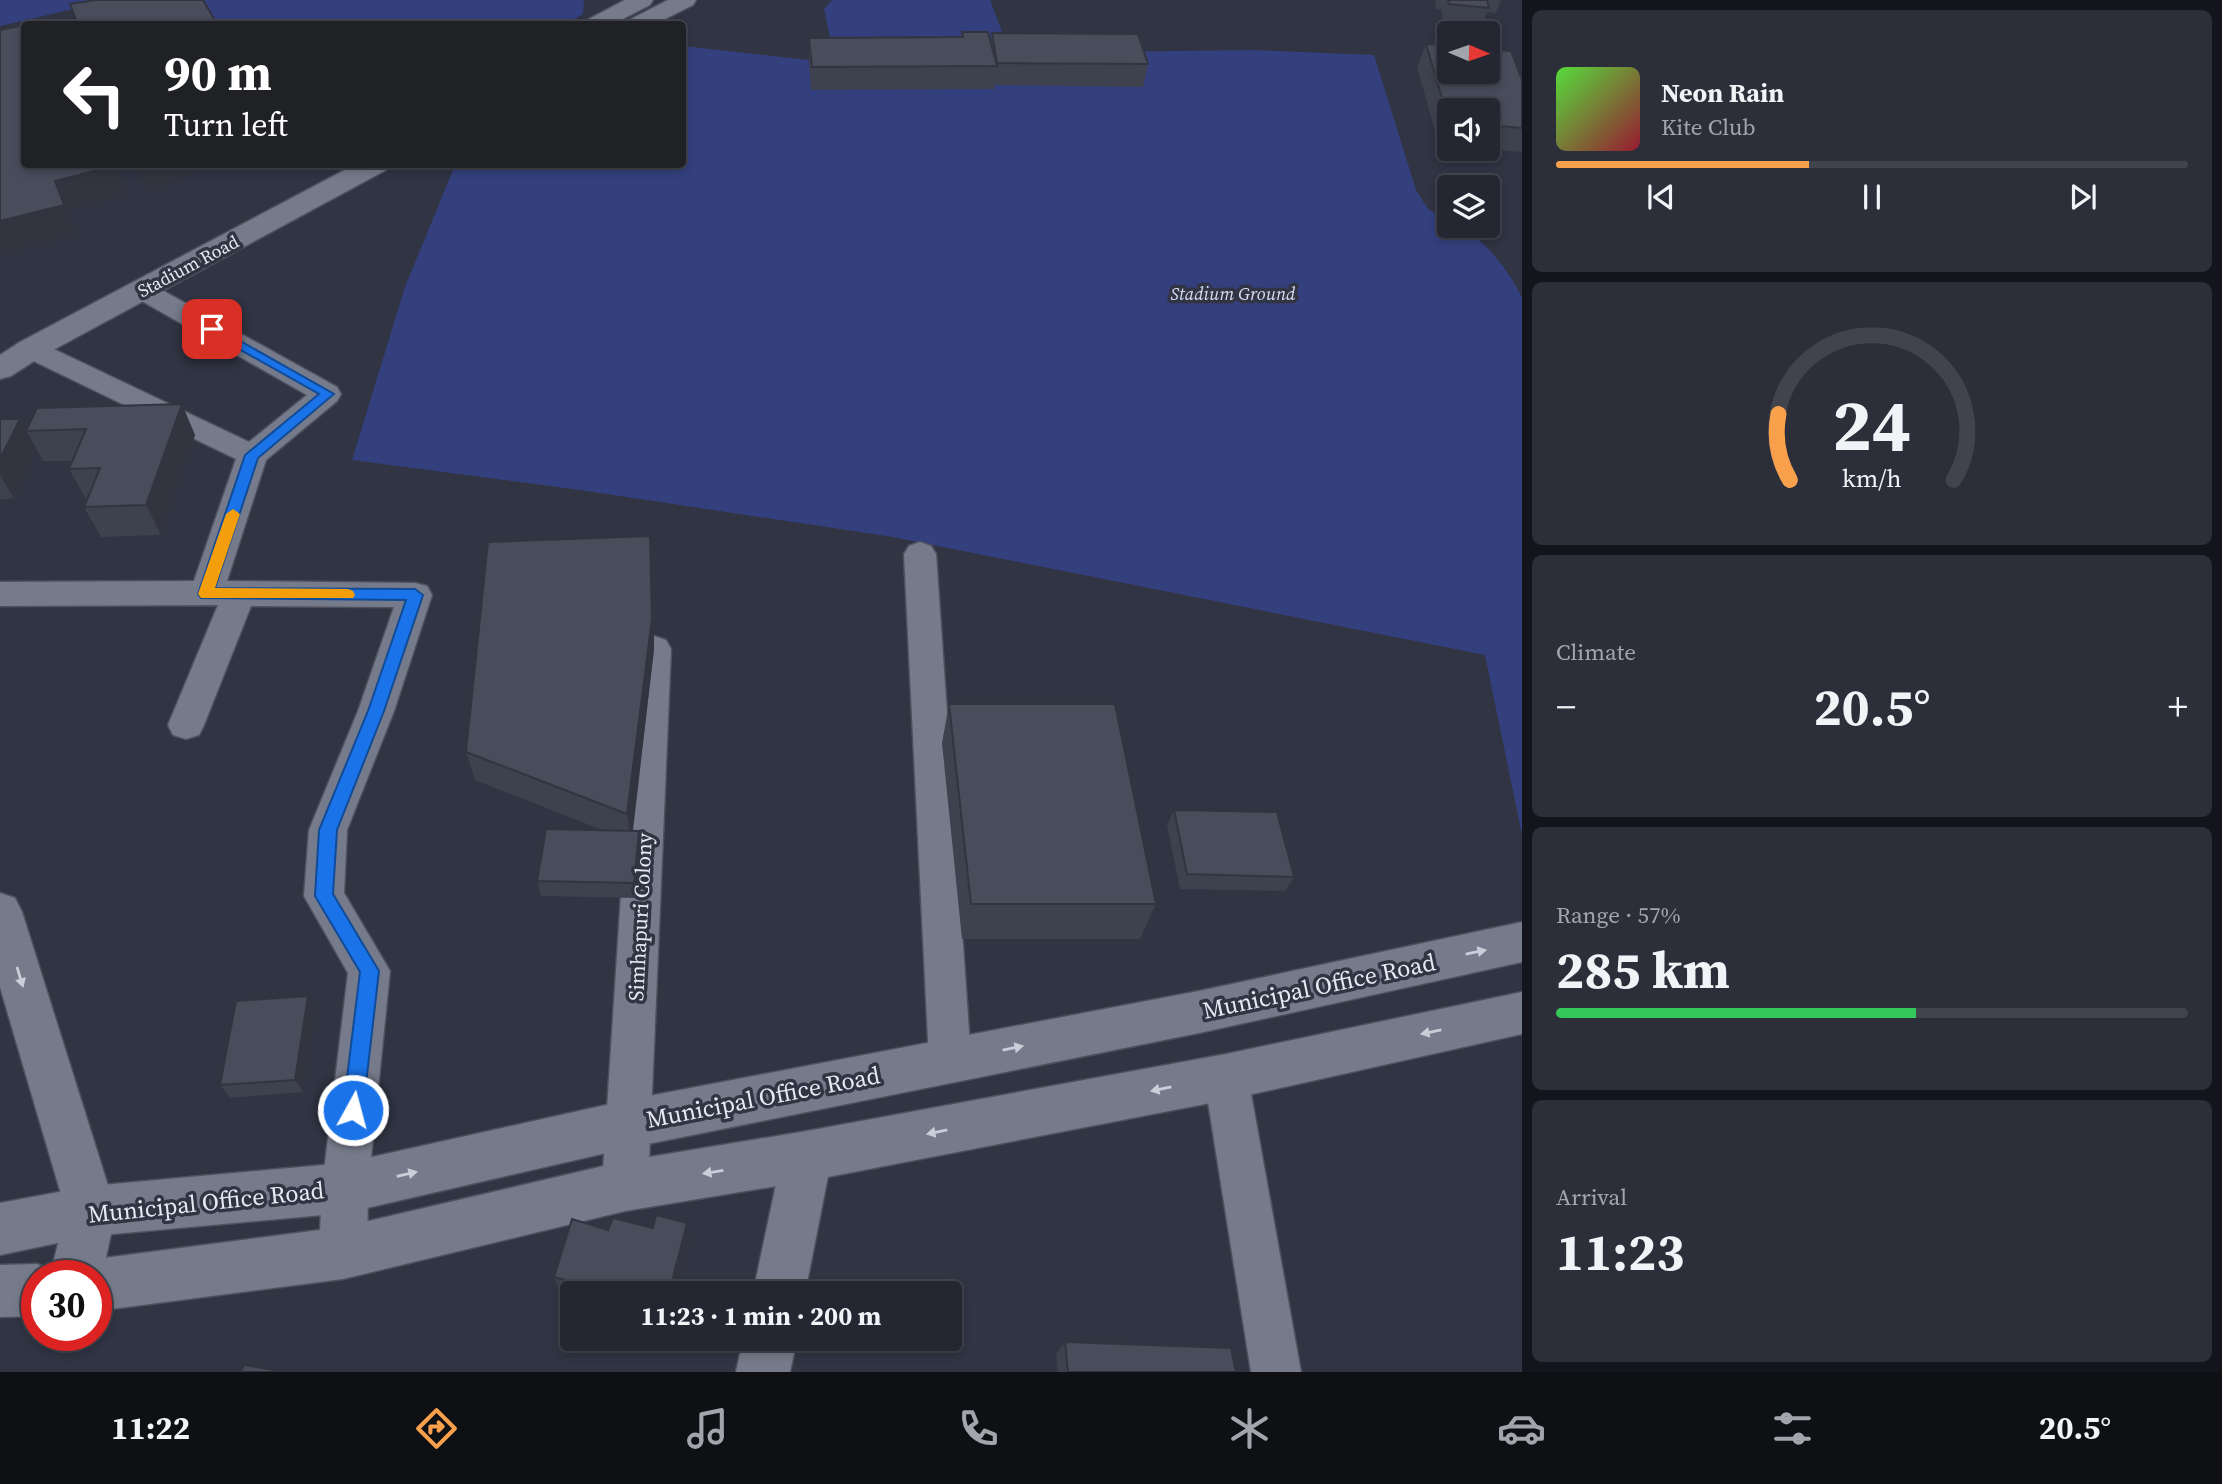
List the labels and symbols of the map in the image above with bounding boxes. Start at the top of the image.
north arrow [1437,21,1500,84]
street label: Stadium Road [133,229,243,303]
park label: Stadium Ground [1170,281,1296,306]
pin [182,299,242,359]
street label: Simhapuri Colony [621,832,659,1002]
street label: Municipal Office Road [1200,945,1439,1027]
one-way arrow [1465,947,1487,958]
one-way arrow [15,967,25,988]
one-way arrow [1420,1027,1442,1038]
one-way arrow [1002,1042,1024,1053]
street label: Municipal Office Road [643,1058,883,1136]
position arrow [316,1073,390,1147]
one-way arrow [1150,1084,1172,1095]
one-way arrow [926,1127,948,1138]
one-way arrow [702,1167,724,1178]
one-way arrow [396,1168,418,1179]
street label: Municipal Office Road [86,1173,326,1231]
speed limit sign: 30 [21,1260,112,1351]

